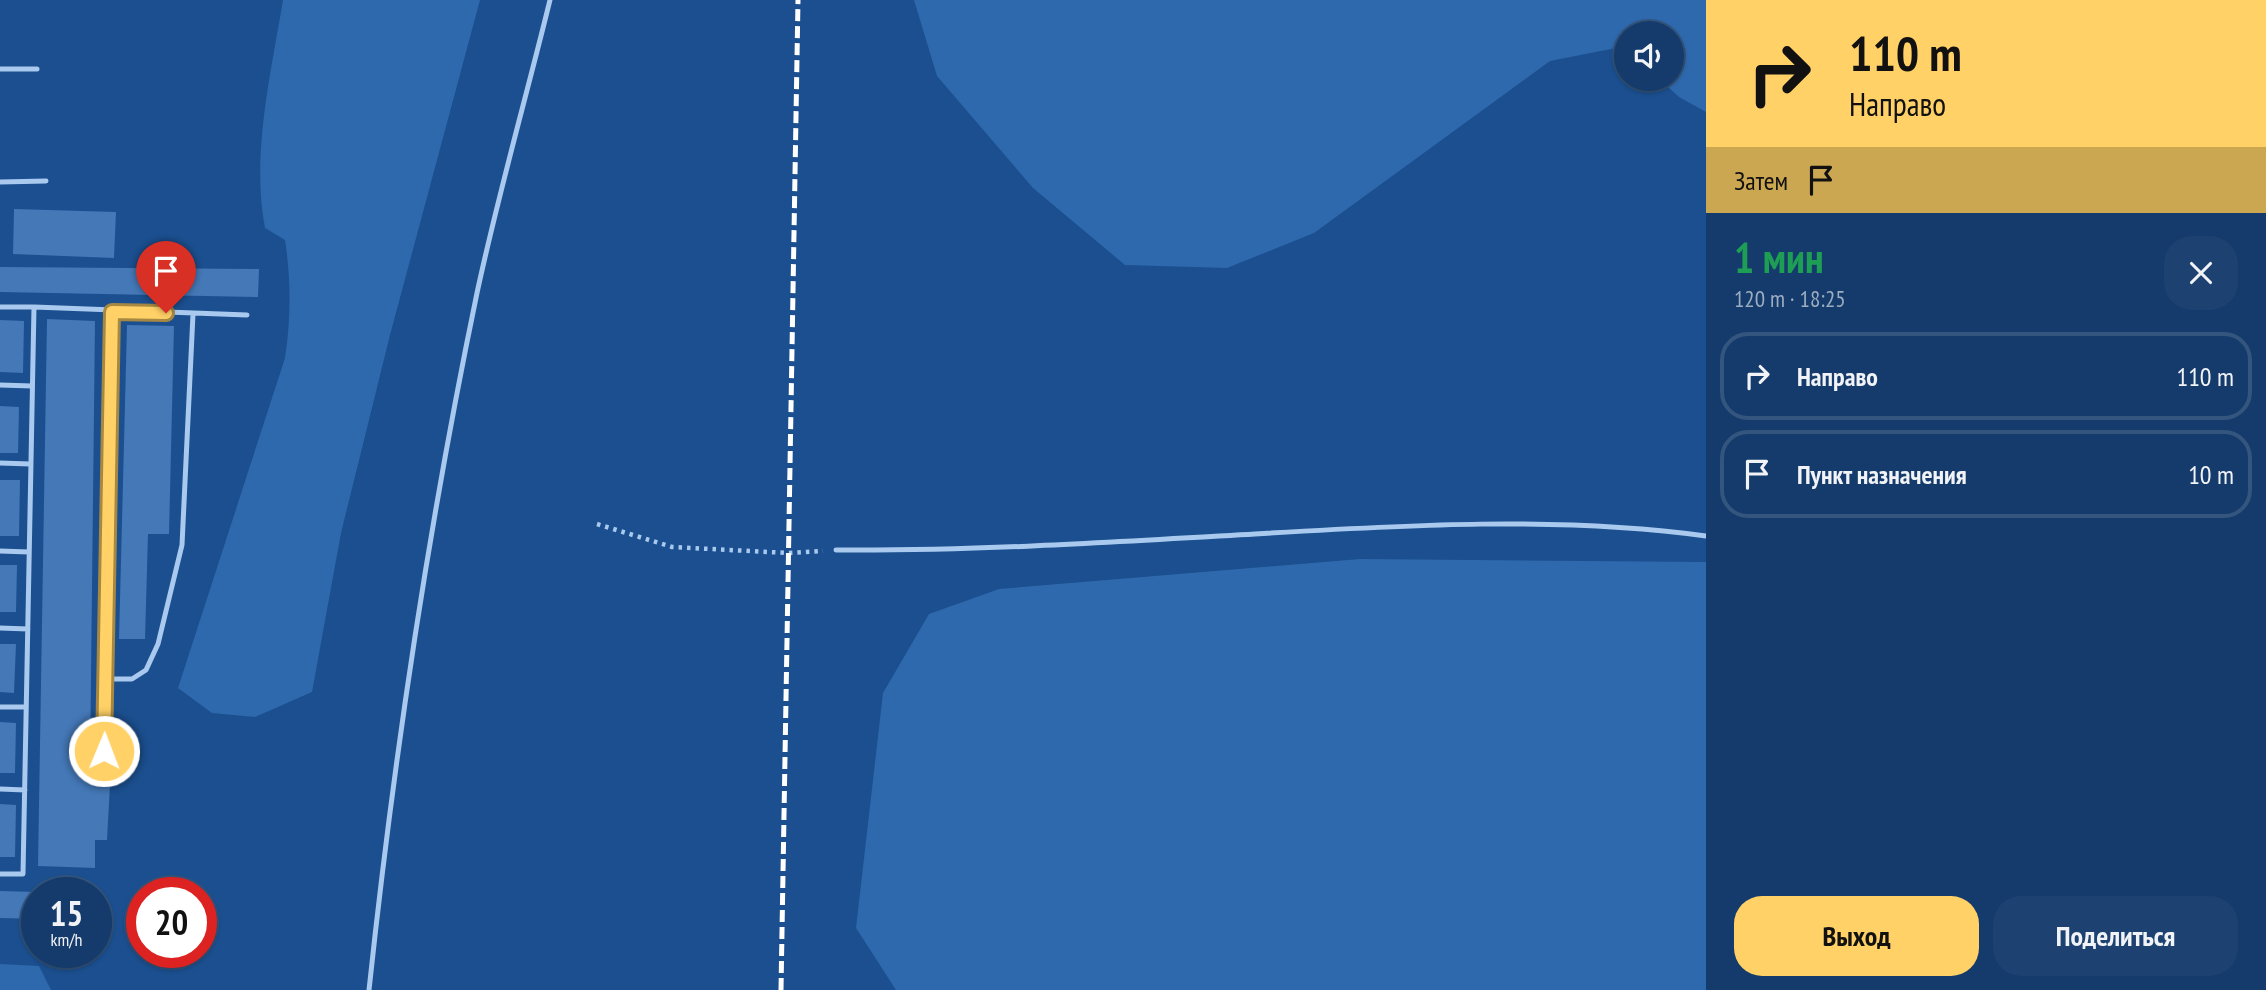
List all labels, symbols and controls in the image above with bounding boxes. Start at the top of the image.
map controls [1614,21,1684,91]
button: sound [1614,21,1684,91]
text: 110 m [1849,21,1962,85]
icon: right [1734,28,1825,119]
text: Направо [1849,83,1946,125]
icon: arrive [1802,161,1840,199]
text: Затем [1734,164,1788,197]
text: 1 мин [1734,230,1824,285]
button: close [2164,236,2238,310]
pin [136,241,196,313]
icon: arrive [147,252,185,290]
text: 120 m · 18:25 [1734,284,1846,313]
icon: right [1738,357,1776,395]
text: Направо [1797,360,1878,393]
text: 110 m [2176,360,2234,393]
icon: arrive [1738,455,1776,493]
text: Пункт назначения [1797,458,1967,491]
text: 10 m [2188,458,2234,491]
position arrow [67,714,141,788]
speed limit sign: 20 [126,877,217,968]
text: 15 [50,890,83,936]
button: Выход [1734,896,1979,976]
button: Поделиться [1993,896,2238,976]
text: km/h [51,928,82,951]

